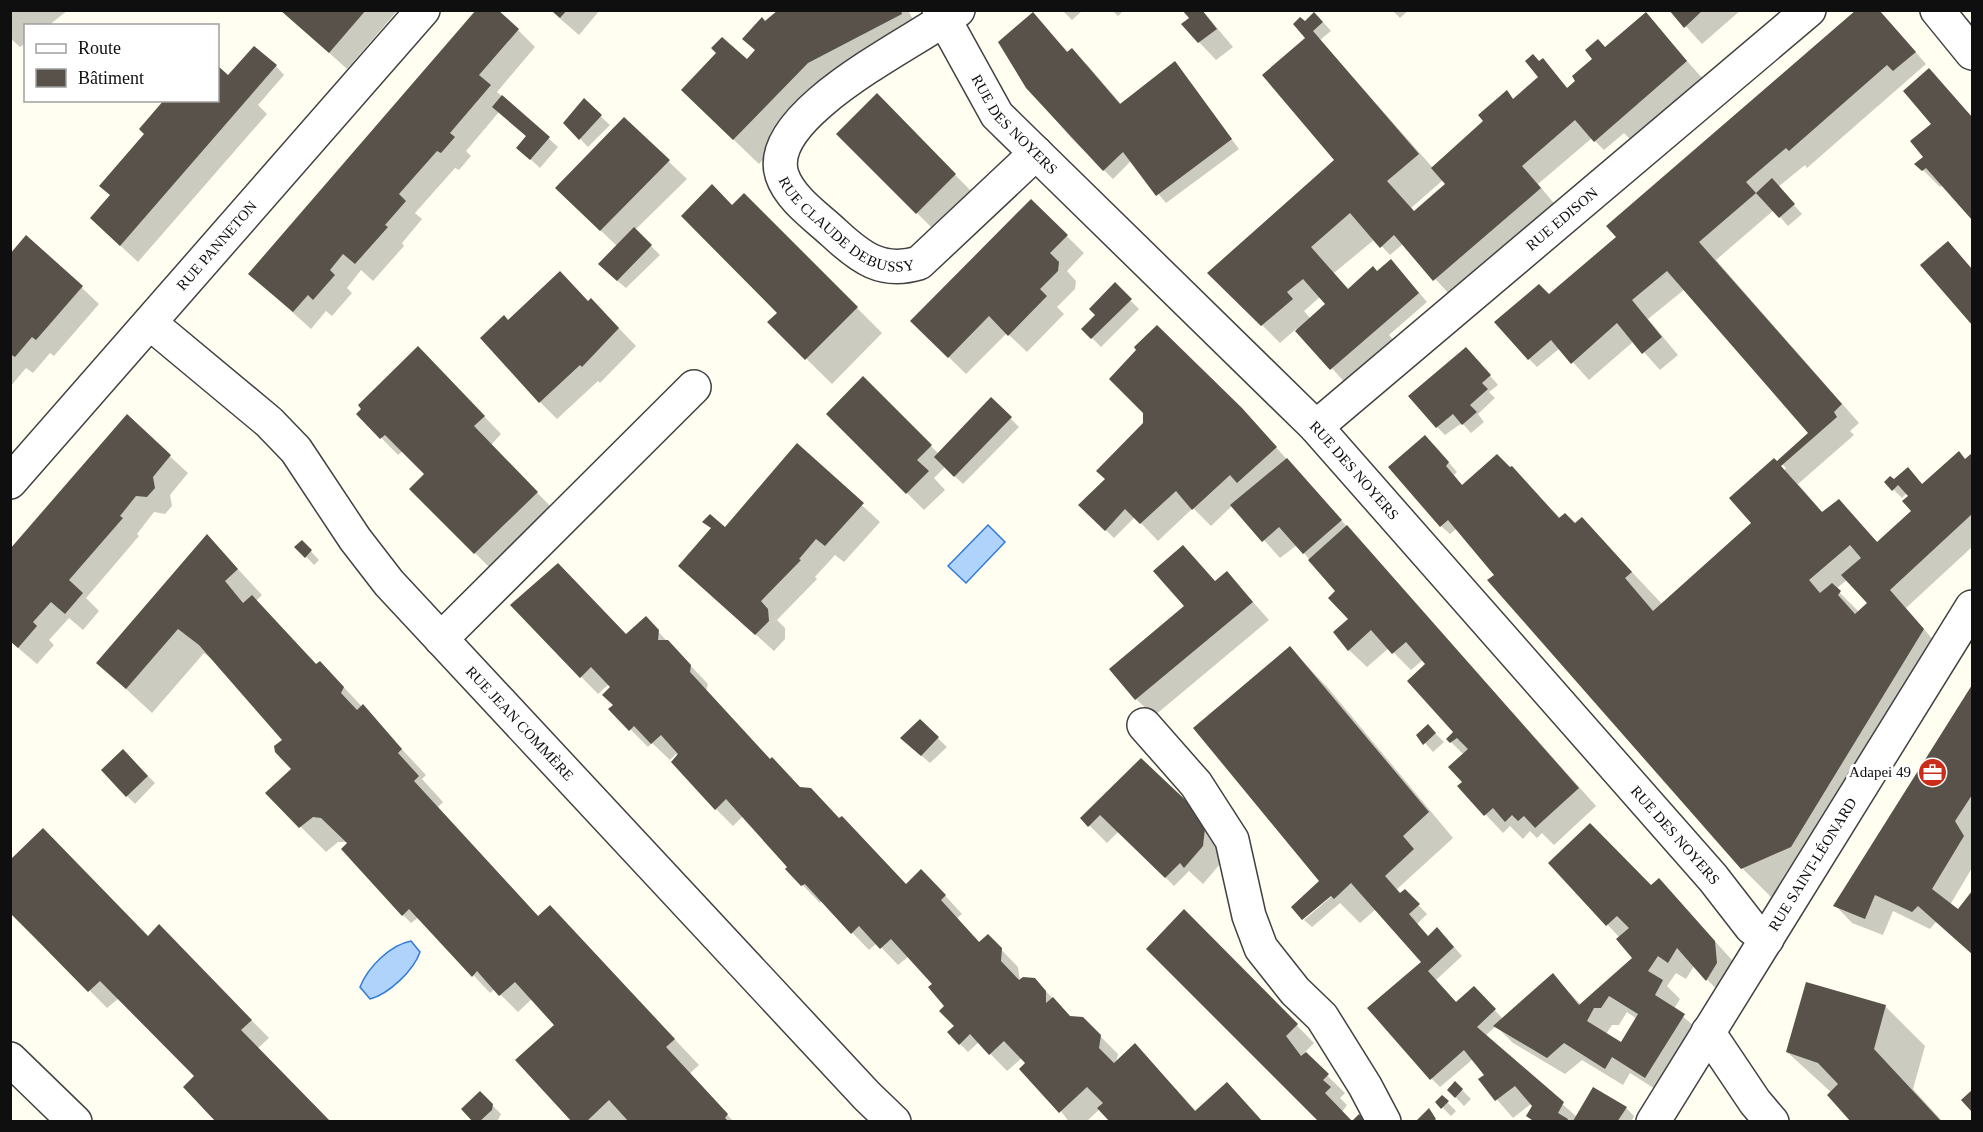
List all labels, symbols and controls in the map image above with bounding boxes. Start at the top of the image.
legend [24,24,219,102]
text: Route [78,38,121,58]
text: Bâtiment [78,68,144,88]
street label: RUE DES NOYERS [968,72,1061,177]
street label: RUE CLAUDE DEBUSSY [776,174,916,275]
street label: RUE EDISON [1523,184,1601,254]
street label: RUE PANNETON [174,198,260,293]
street label: RUE DES NOYERS [1307,418,1402,523]
street label: RUE JEAN COMMÈRE [463,663,577,784]
office icon: Adapei 49 [1916,756,1948,788]
place label: Adapei 49 [1849,764,1911,780]
street label: RUE DES NOYERS [1628,783,1723,888]
street label: RUE SAINT-LÉONARD [1765,795,1860,934]

